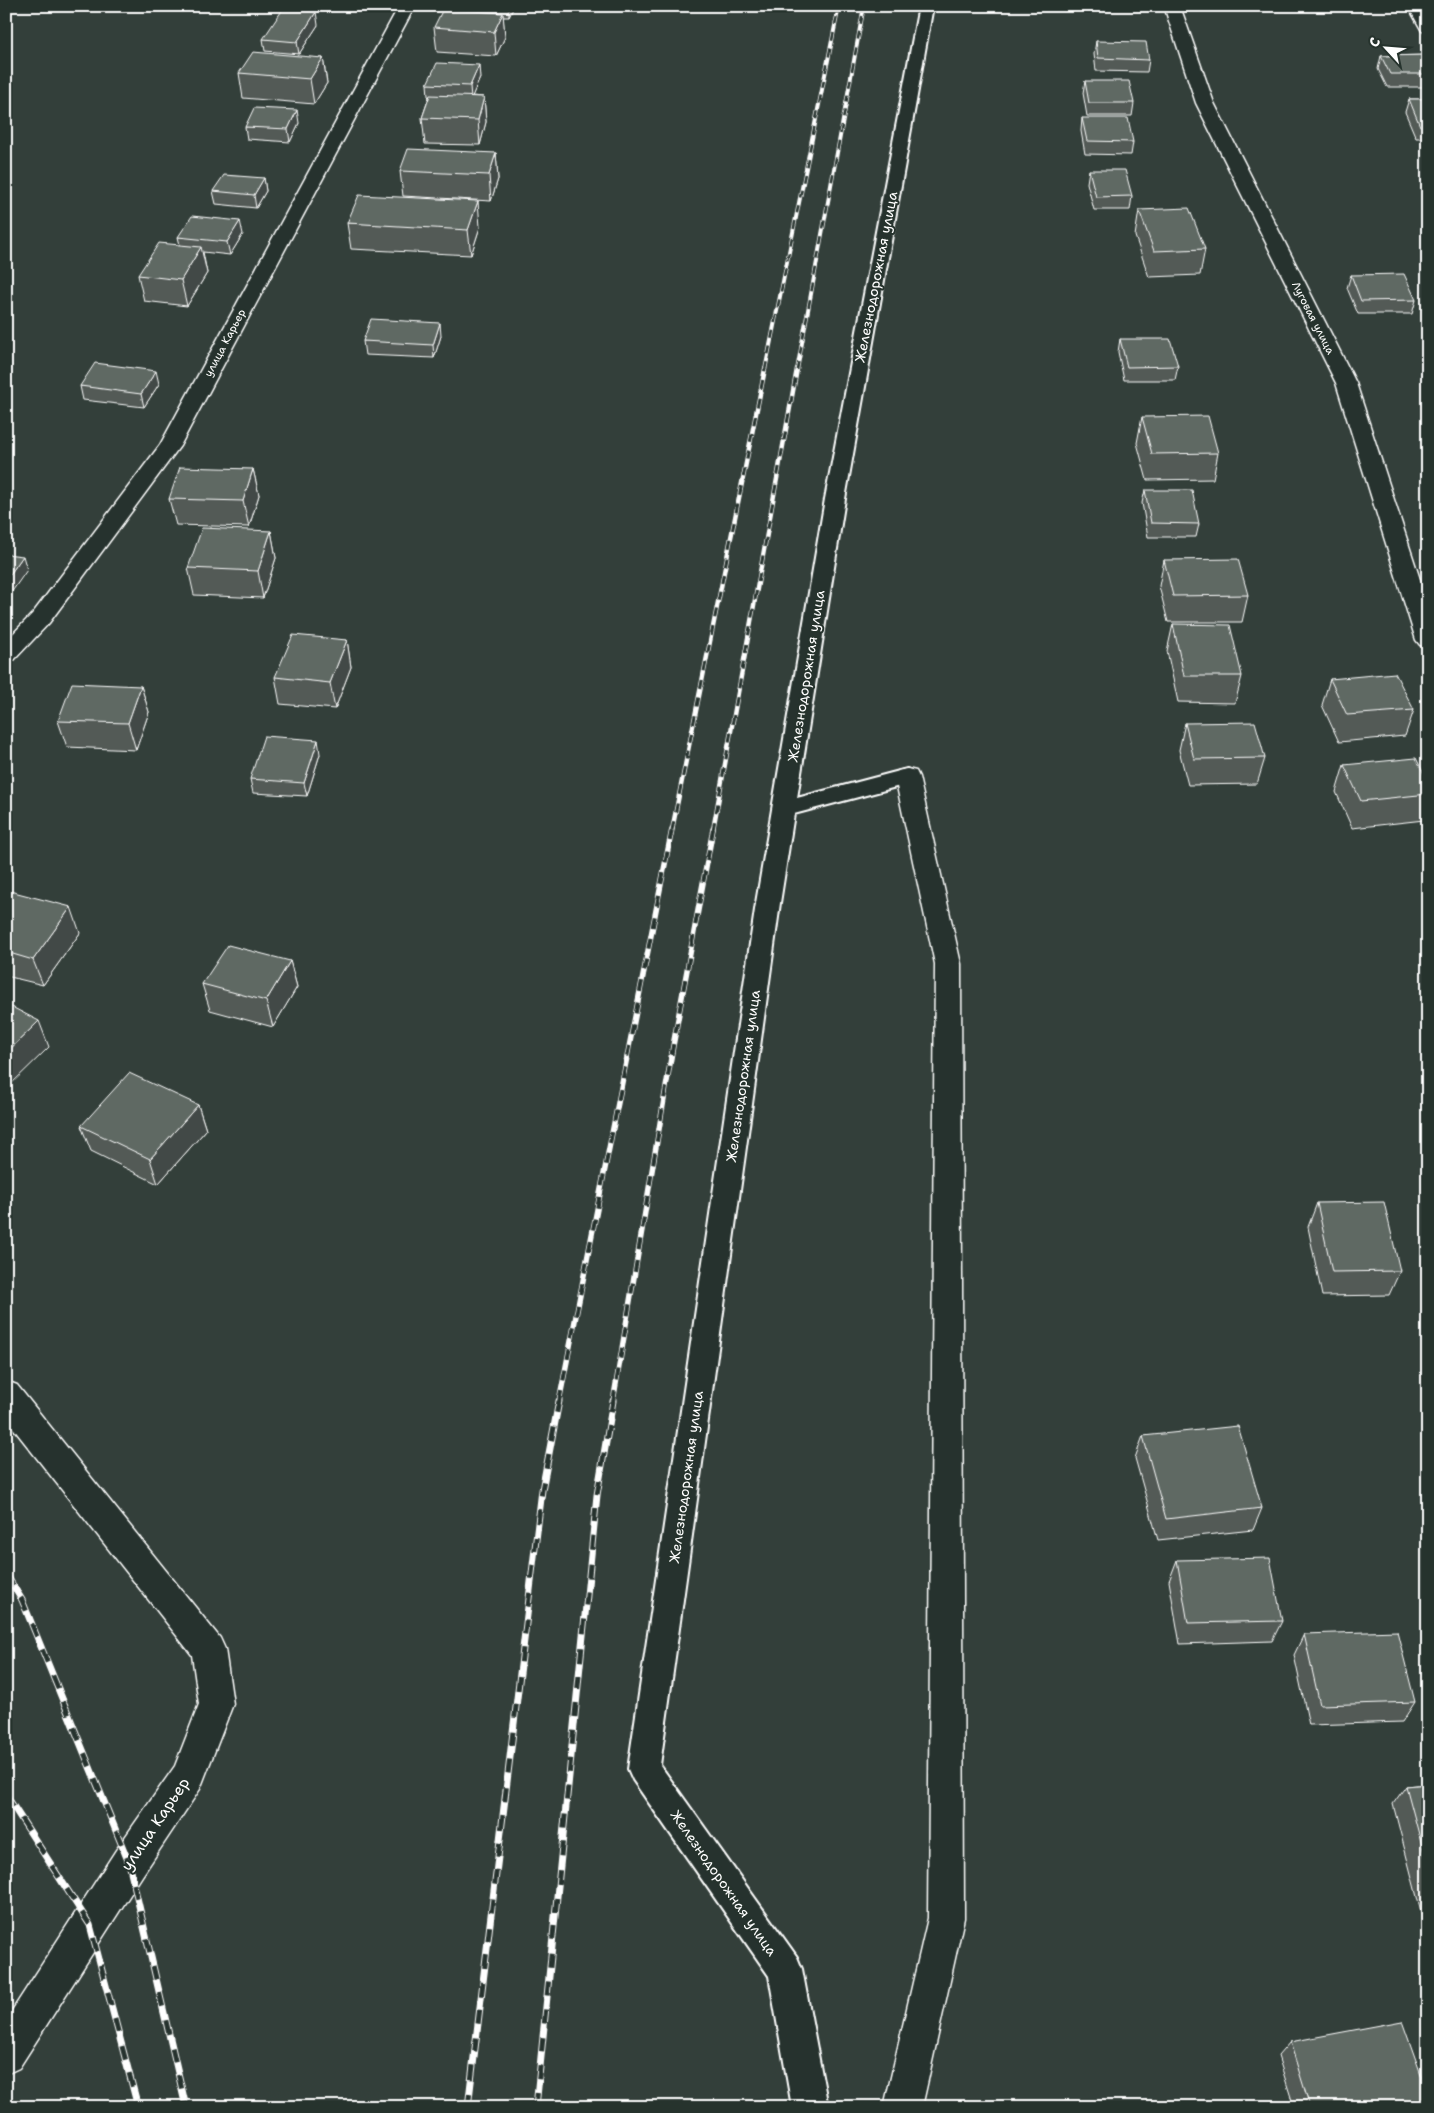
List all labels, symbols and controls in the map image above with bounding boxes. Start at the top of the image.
north arrow [1362,22,1412,72]
text: С [1364,34,1384,50]
street label: Железнодорожная улица [851,190,901,364]
street label: Луговая улица [1288,279,1338,357]
street label: улица Карьер [201,306,249,380]
street label: Железнодорожная улица [784,588,829,763]
street label: Железнодорожная улица [722,988,764,1163]
street label: Железнодорожная улица [665,1389,707,1564]
street label: улица Карьер [116,1773,194,1875]
street label: Железнодорожная улица [667,1807,781,1960]

